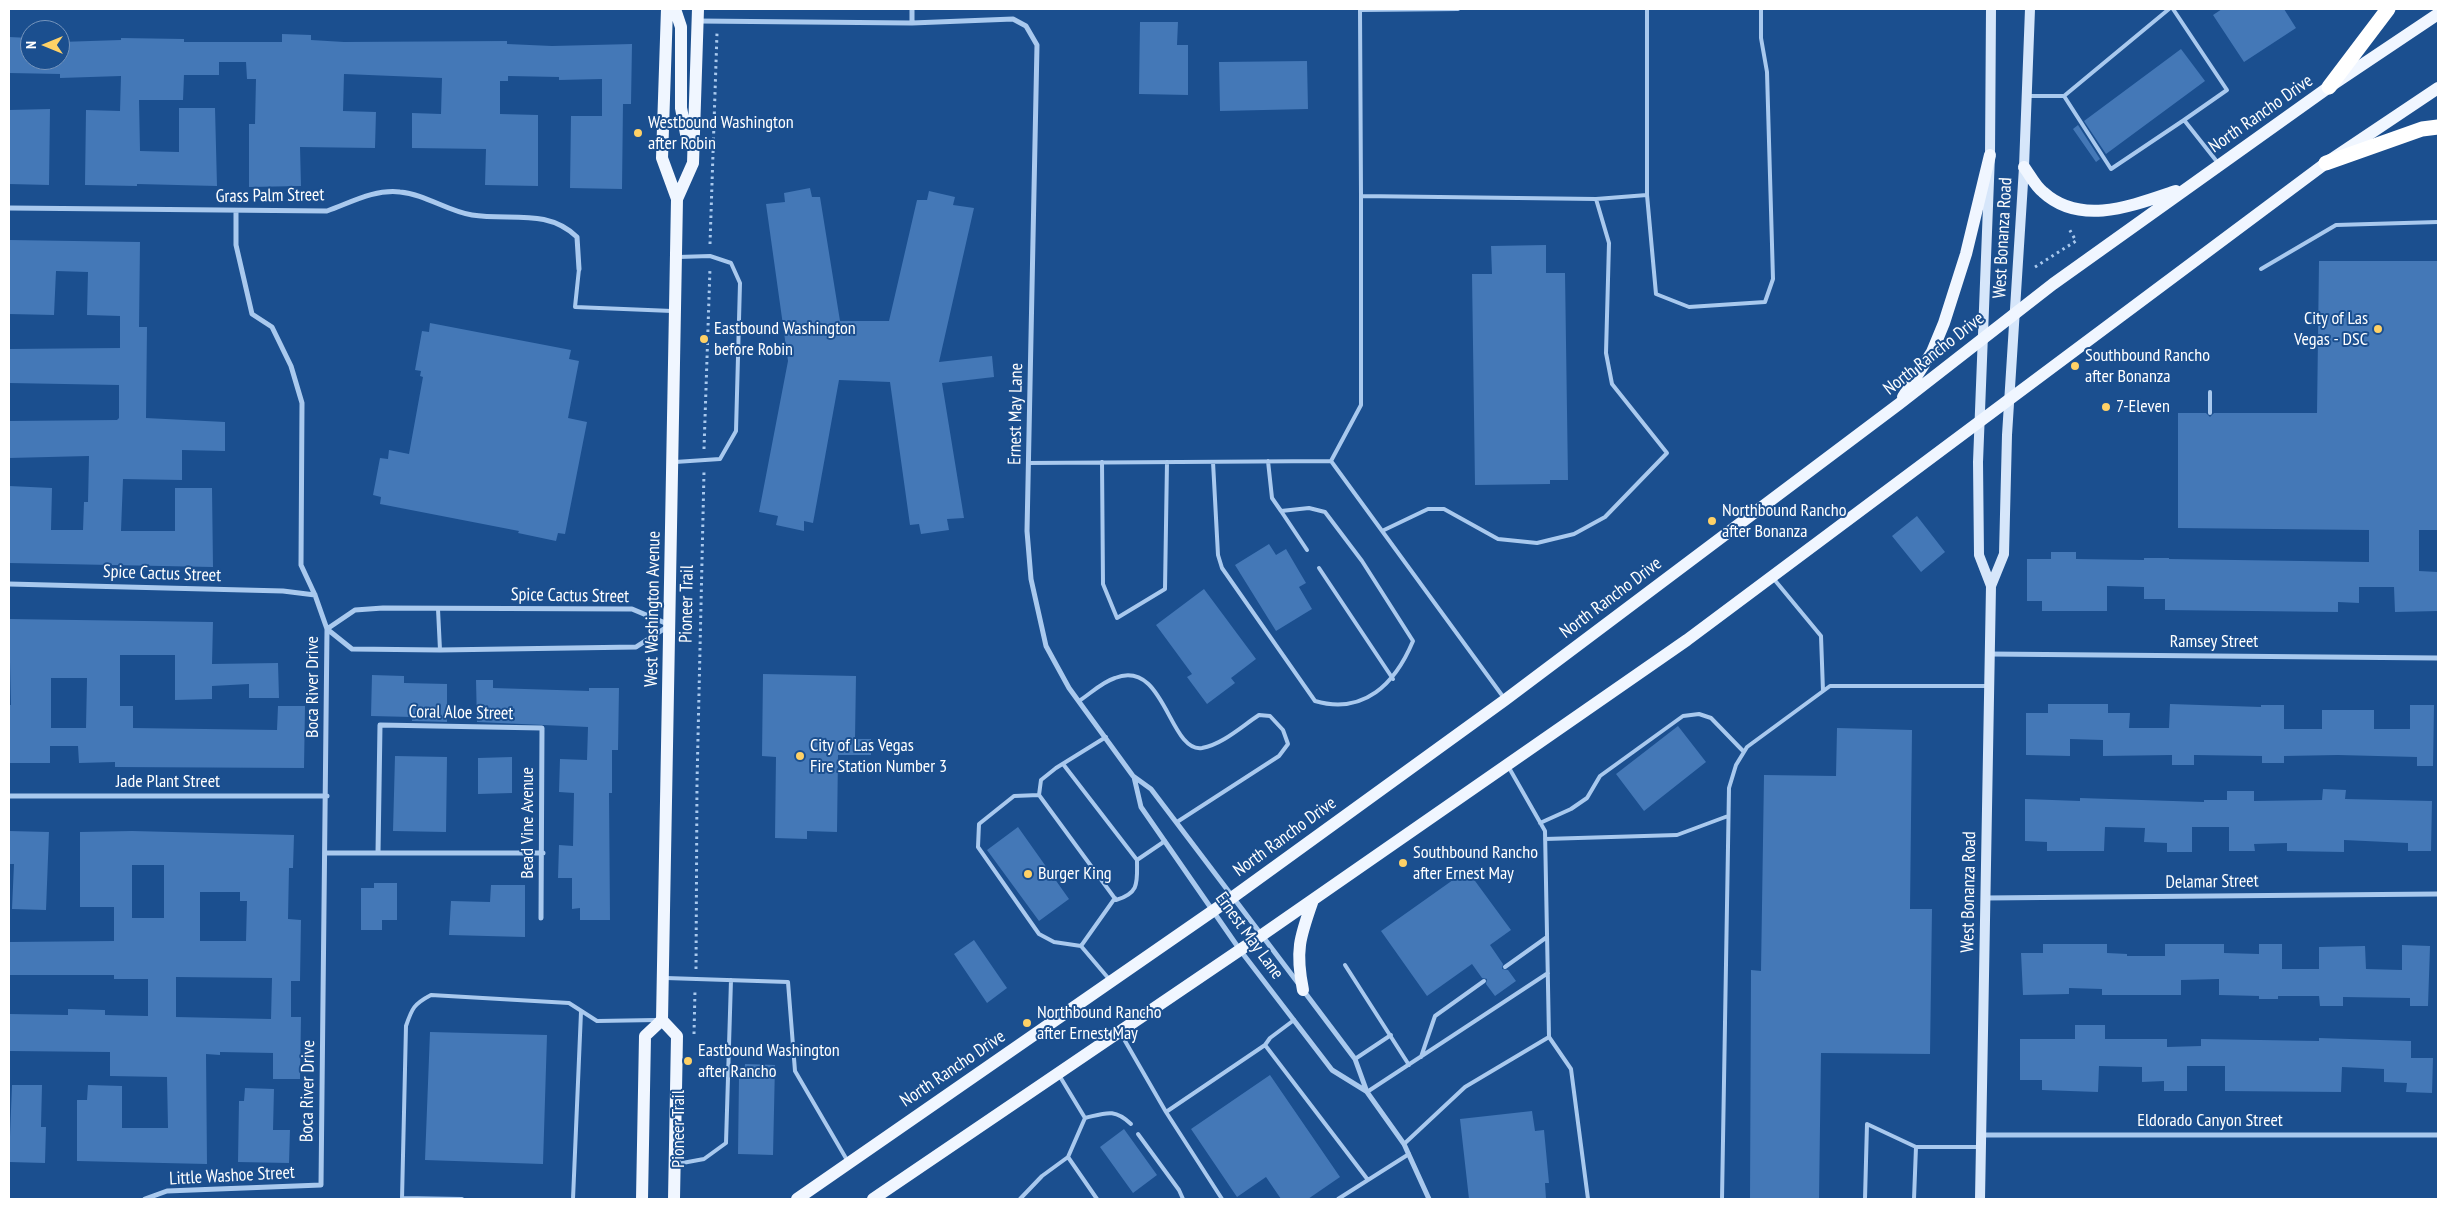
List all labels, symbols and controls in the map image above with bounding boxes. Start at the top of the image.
north arrow [20,20,70,70]
text: N [22,41,40,49]
street label: North Rancho Drive [2205,70,2317,158]
place label: Westbound Washington after Robin [648,112,794,154]
marker: Westbound Washington after Robin [632,127,644,139]
street label: West Bonanza Road [1989,177,2017,299]
street label: Grass Palm Street [215,184,325,208]
street label: North Rancho Drive [1879,308,1989,400]
place label: City of Las Vegas - DSC [2294,308,2368,350]
place label: Eastbound Washington before Robin [714,318,856,360]
marker: City of Las Vegas - DSC [2372,323,2384,335]
marker: Eastbound Washington before Robin [698,333,710,345]
place label: Southbound Rancho after Bonanza [2085,345,2210,388]
marker: Southbound Rancho after Bonanza [2069,360,2081,372]
street label: Ernest May Lane [1004,363,1028,465]
place label: 7-Eleven [2116,396,2170,418]
marker: 7-Eleven [2100,401,2112,413]
place label: Northbound Rancho after Bonanza [1722,500,1846,542]
marker: Northbound Rancho after Bonanza [1706,515,1718,527]
street label: West Washington Avenue [641,531,665,687]
street label: North Rancho Drive [1556,553,1666,643]
street label: Spice Cactus Street [102,561,222,587]
street label: Pioneer Trail [676,565,698,643]
street label: Spice Cactus Street [511,584,629,608]
street label: Ramsey Street [2170,631,2258,653]
street label: Boca River Drive [302,636,324,738]
street label: Coral Aloe Street [408,701,514,725]
place label: City of Las Vegas Fire Station Number 3 [810,735,947,778]
marker: City of Las Vegas Fire Station Number 3 [794,750,806,762]
street label: Bead Vine Avenue [517,767,539,879]
street label: Jade Plant Street [116,771,220,793]
street label: North Rancho Drive [1229,792,1341,882]
street label: West Bonanza Road [1957,831,1981,953]
place label: Southbound Rancho after Ernest May [1413,842,1538,884]
marker: Southbound Rancho after Ernest May [1397,857,1409,869]
place label: Burger King [1038,863,1112,885]
marker: Burger King [1022,868,1034,880]
street label: Delamar Street [2165,870,2259,894]
street label: Ernest May Lane [1210,888,1288,984]
place label: Northbound Rancho after Ernest May [1037,1002,1161,1044]
marker: Northbound Rancho after Ernest May [1021,1017,1033,1029]
street label: North Rancho Drive [896,1026,1010,1112]
street label: Boca River Drive [296,1040,320,1142]
place label: Eastbound Washington after Rancho [698,1040,840,1082]
marker: Eastbound Washington after Rancho [682,1055,694,1067]
street label: Pioneer Trail [668,1090,690,1168]
street label: Eldorado Canyon Street [2137,1110,2283,1132]
street label: Little Washoe Street [169,1162,295,1190]

